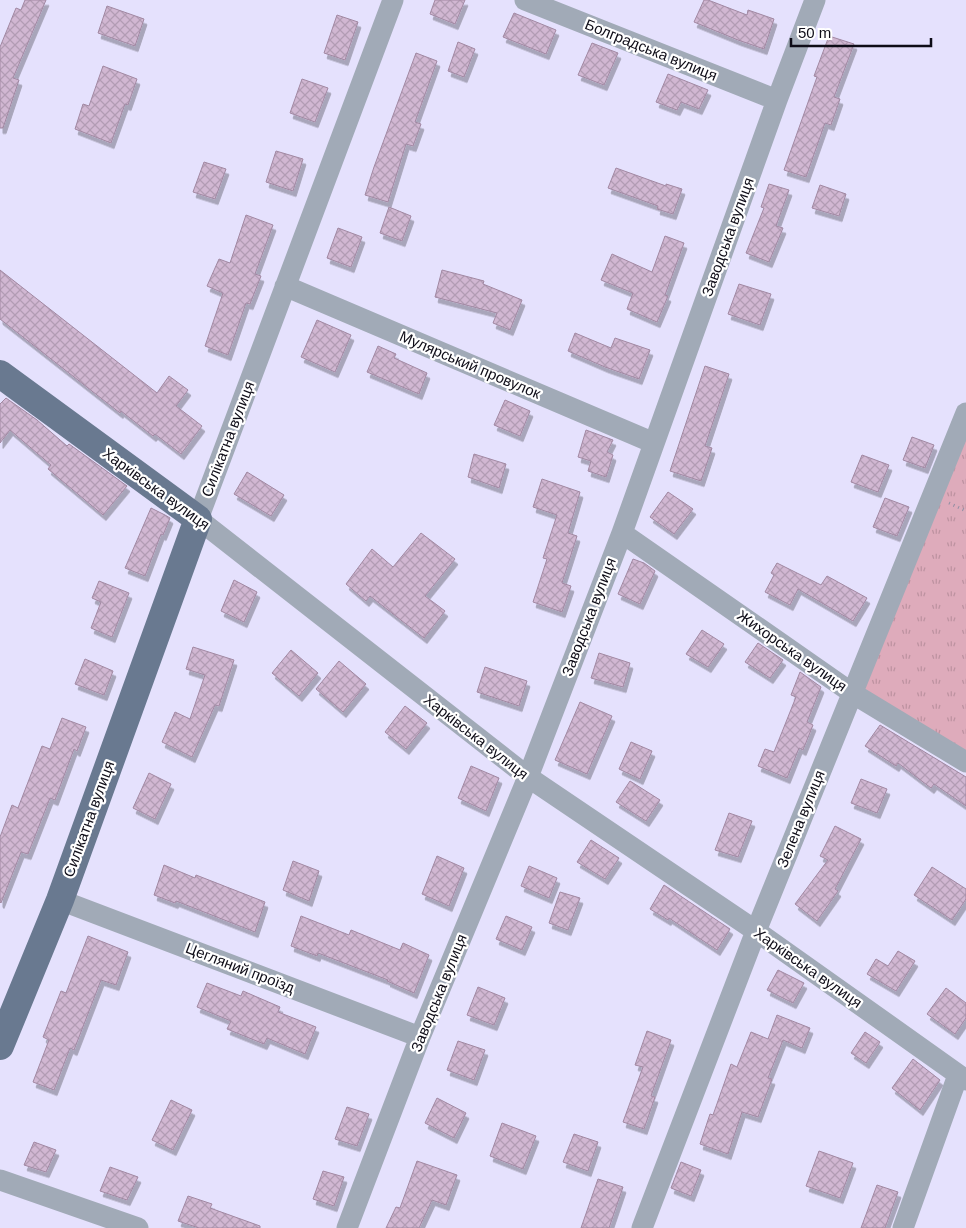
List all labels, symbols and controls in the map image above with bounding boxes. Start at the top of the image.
street label: Болградська вулиця [583,15,720,84]
scale bar [791,15,931,47]
text: 50 m [798,24,831,41]
street label: Заводська вулиця [698,175,757,299]
street label: Мулярський провулок [397,327,544,402]
street label: Силікатна вулиця [198,379,257,499]
street label: Харківська вулиця [100,444,213,533]
street label: Заводська вулиця [558,555,619,678]
street label: Жихорська вулиця [734,606,850,695]
street label: Харківська вулиця [421,691,532,783]
street label: Силікатна вулиця [60,758,117,879]
street label: Зелена вулиця [773,768,828,870]
street label: Харківська вулиця [751,924,865,1011]
street label: Заводська вулиця [407,932,470,1054]
street label: Цегляний проїзд [183,939,297,996]

